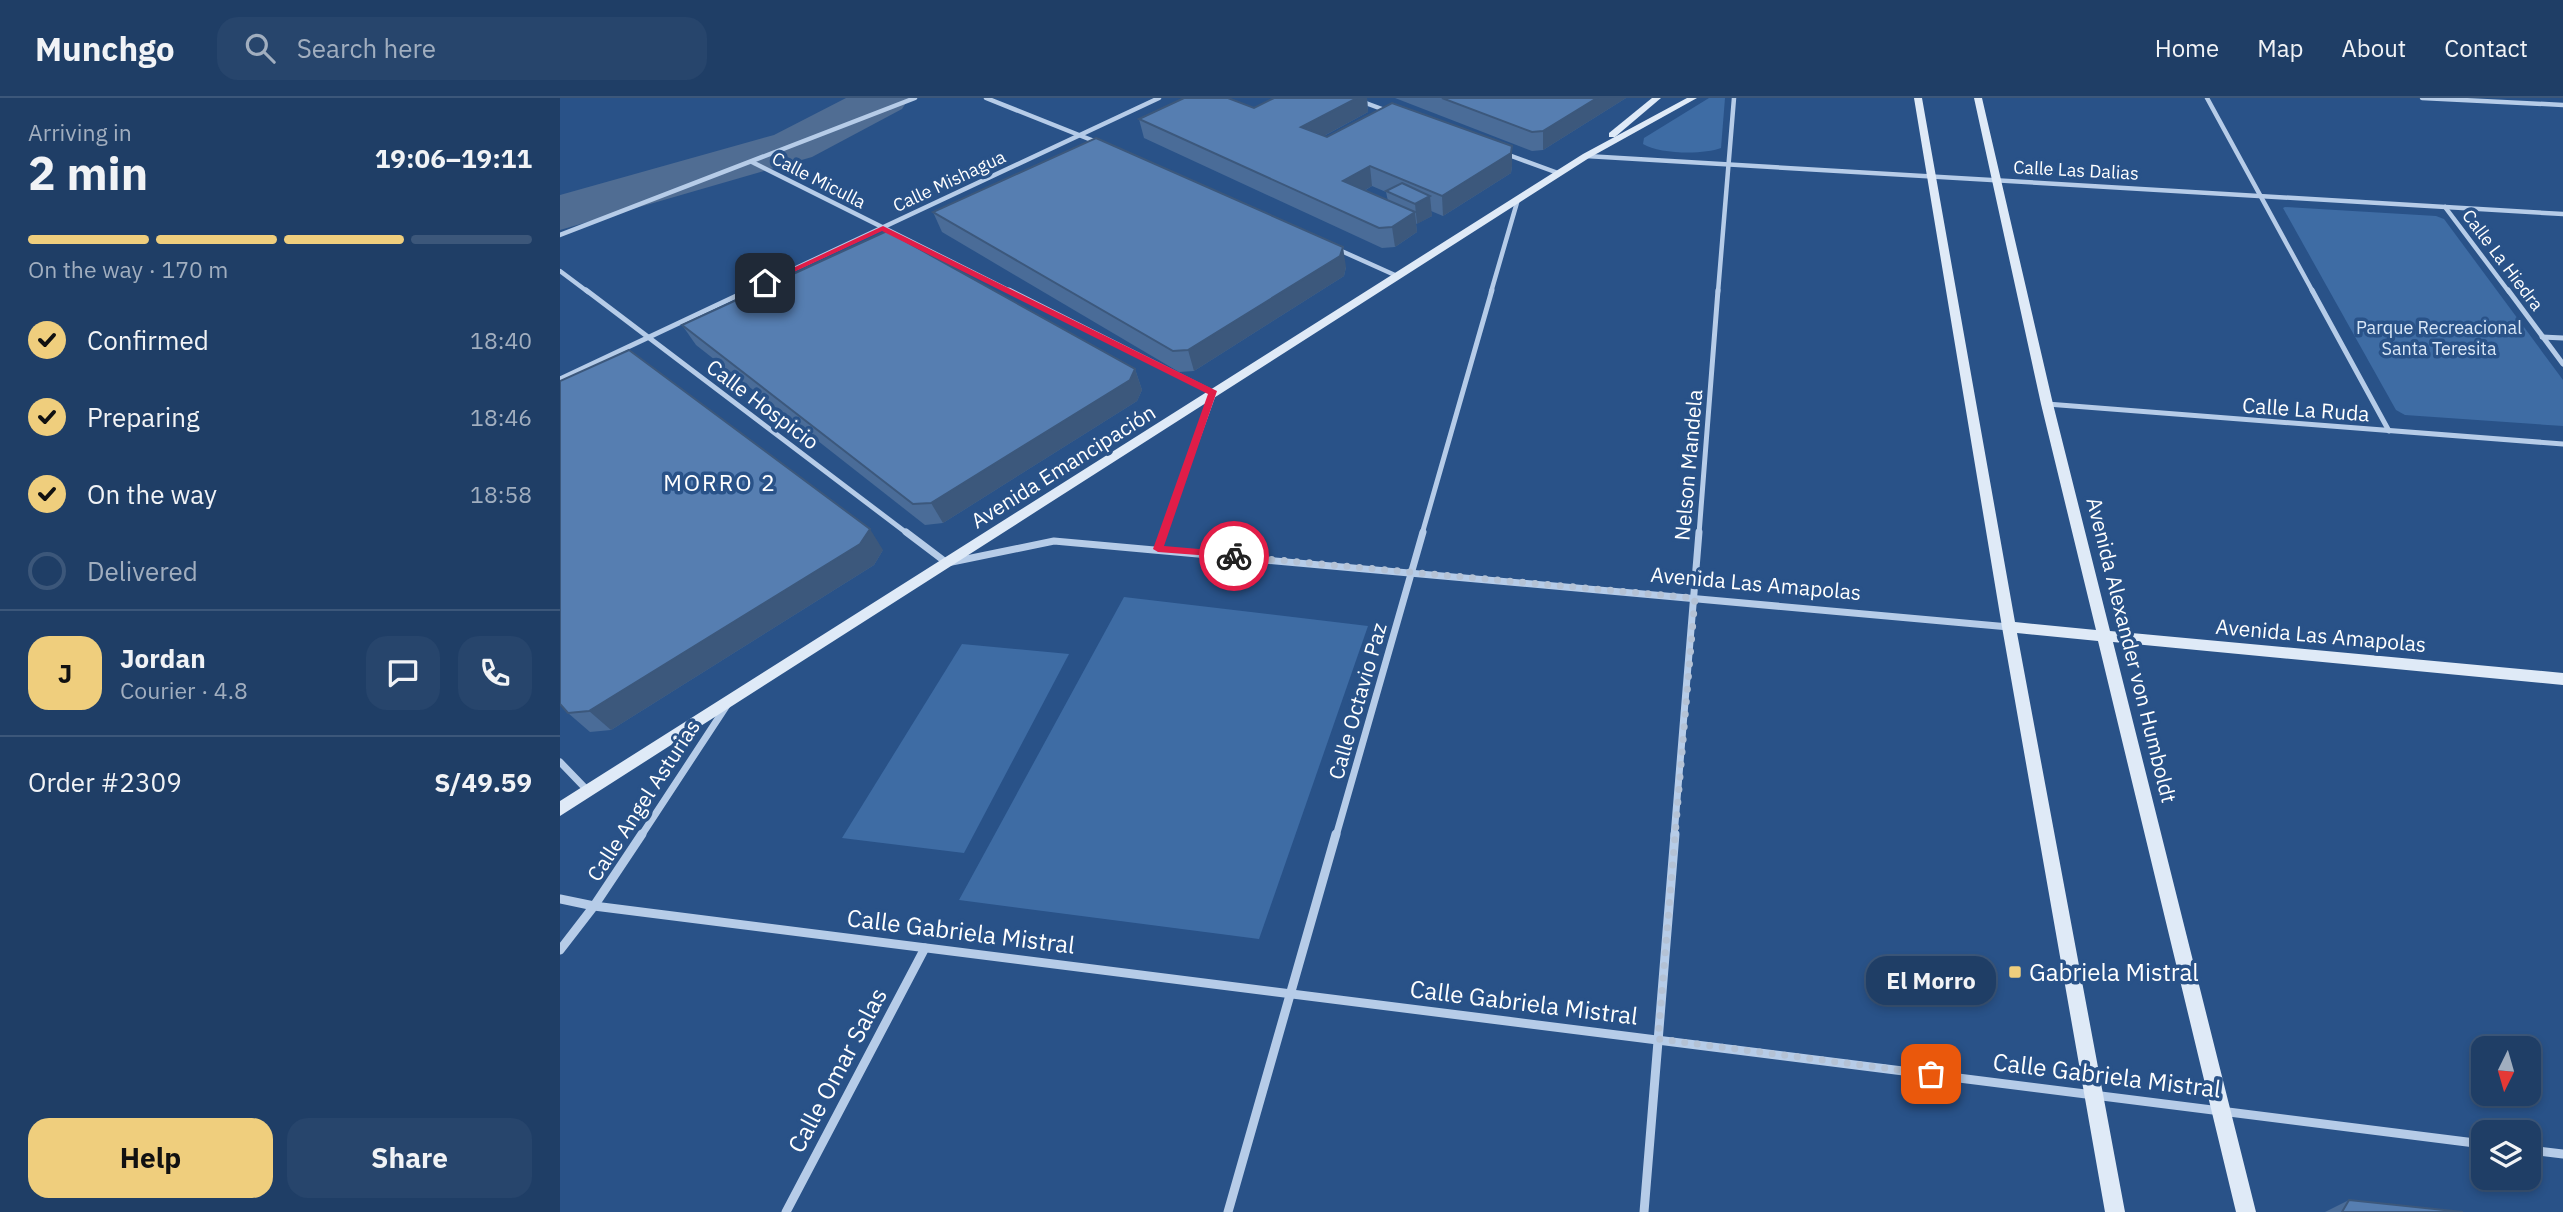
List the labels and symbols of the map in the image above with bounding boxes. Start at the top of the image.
street label: Calle Mishagua [889,145,1009,217]
street label: Calle Miculla [768,147,870,214]
street label: Calle Las Dalias [2013,155,2139,185]
street label: Calle La Hiedra [2457,205,2549,316]
pin [735,253,795,313]
park label: Parque Recreacional Santa Teresita [2356,316,2522,360]
street label: Calle Hospicio [701,353,825,455]
street label: Nelson Mandela [1667,388,1709,542]
street label: Calle La Ruda [2241,391,2371,427]
street label: Avenida Emancipación [965,398,1161,534]
district label: MORRO 2 [663,467,777,497]
street label: Avenida Alexander von Humboldt [2080,494,2184,806]
courier [1199,521,1269,591]
street label: Avenida Las Amapolas [1650,560,1862,606]
street label: Avenida Las Amapolas [2215,612,2427,658]
street label: Calle Octavio Paz [1321,619,1393,783]
street label: Calle Angel Asturias [580,714,706,886]
street label: Calle Gabriela Mistral [845,901,1077,961]
callout: El Morro [1866,955,1996,1004]
place label: Gabriela Mistral [2029,956,2199,988]
marker: Gabriela Mistral [2007,964,2023,980]
street label: Calle Gabriela Mistral [1408,972,1640,1032]
street label: Calle Omar Salas [780,982,894,1158]
north arrow [2471,1036,2541,1106]
pin [1901,1044,1961,1104]
street label: Calle Gabriela Mistral [1991,1045,2223,1105]

